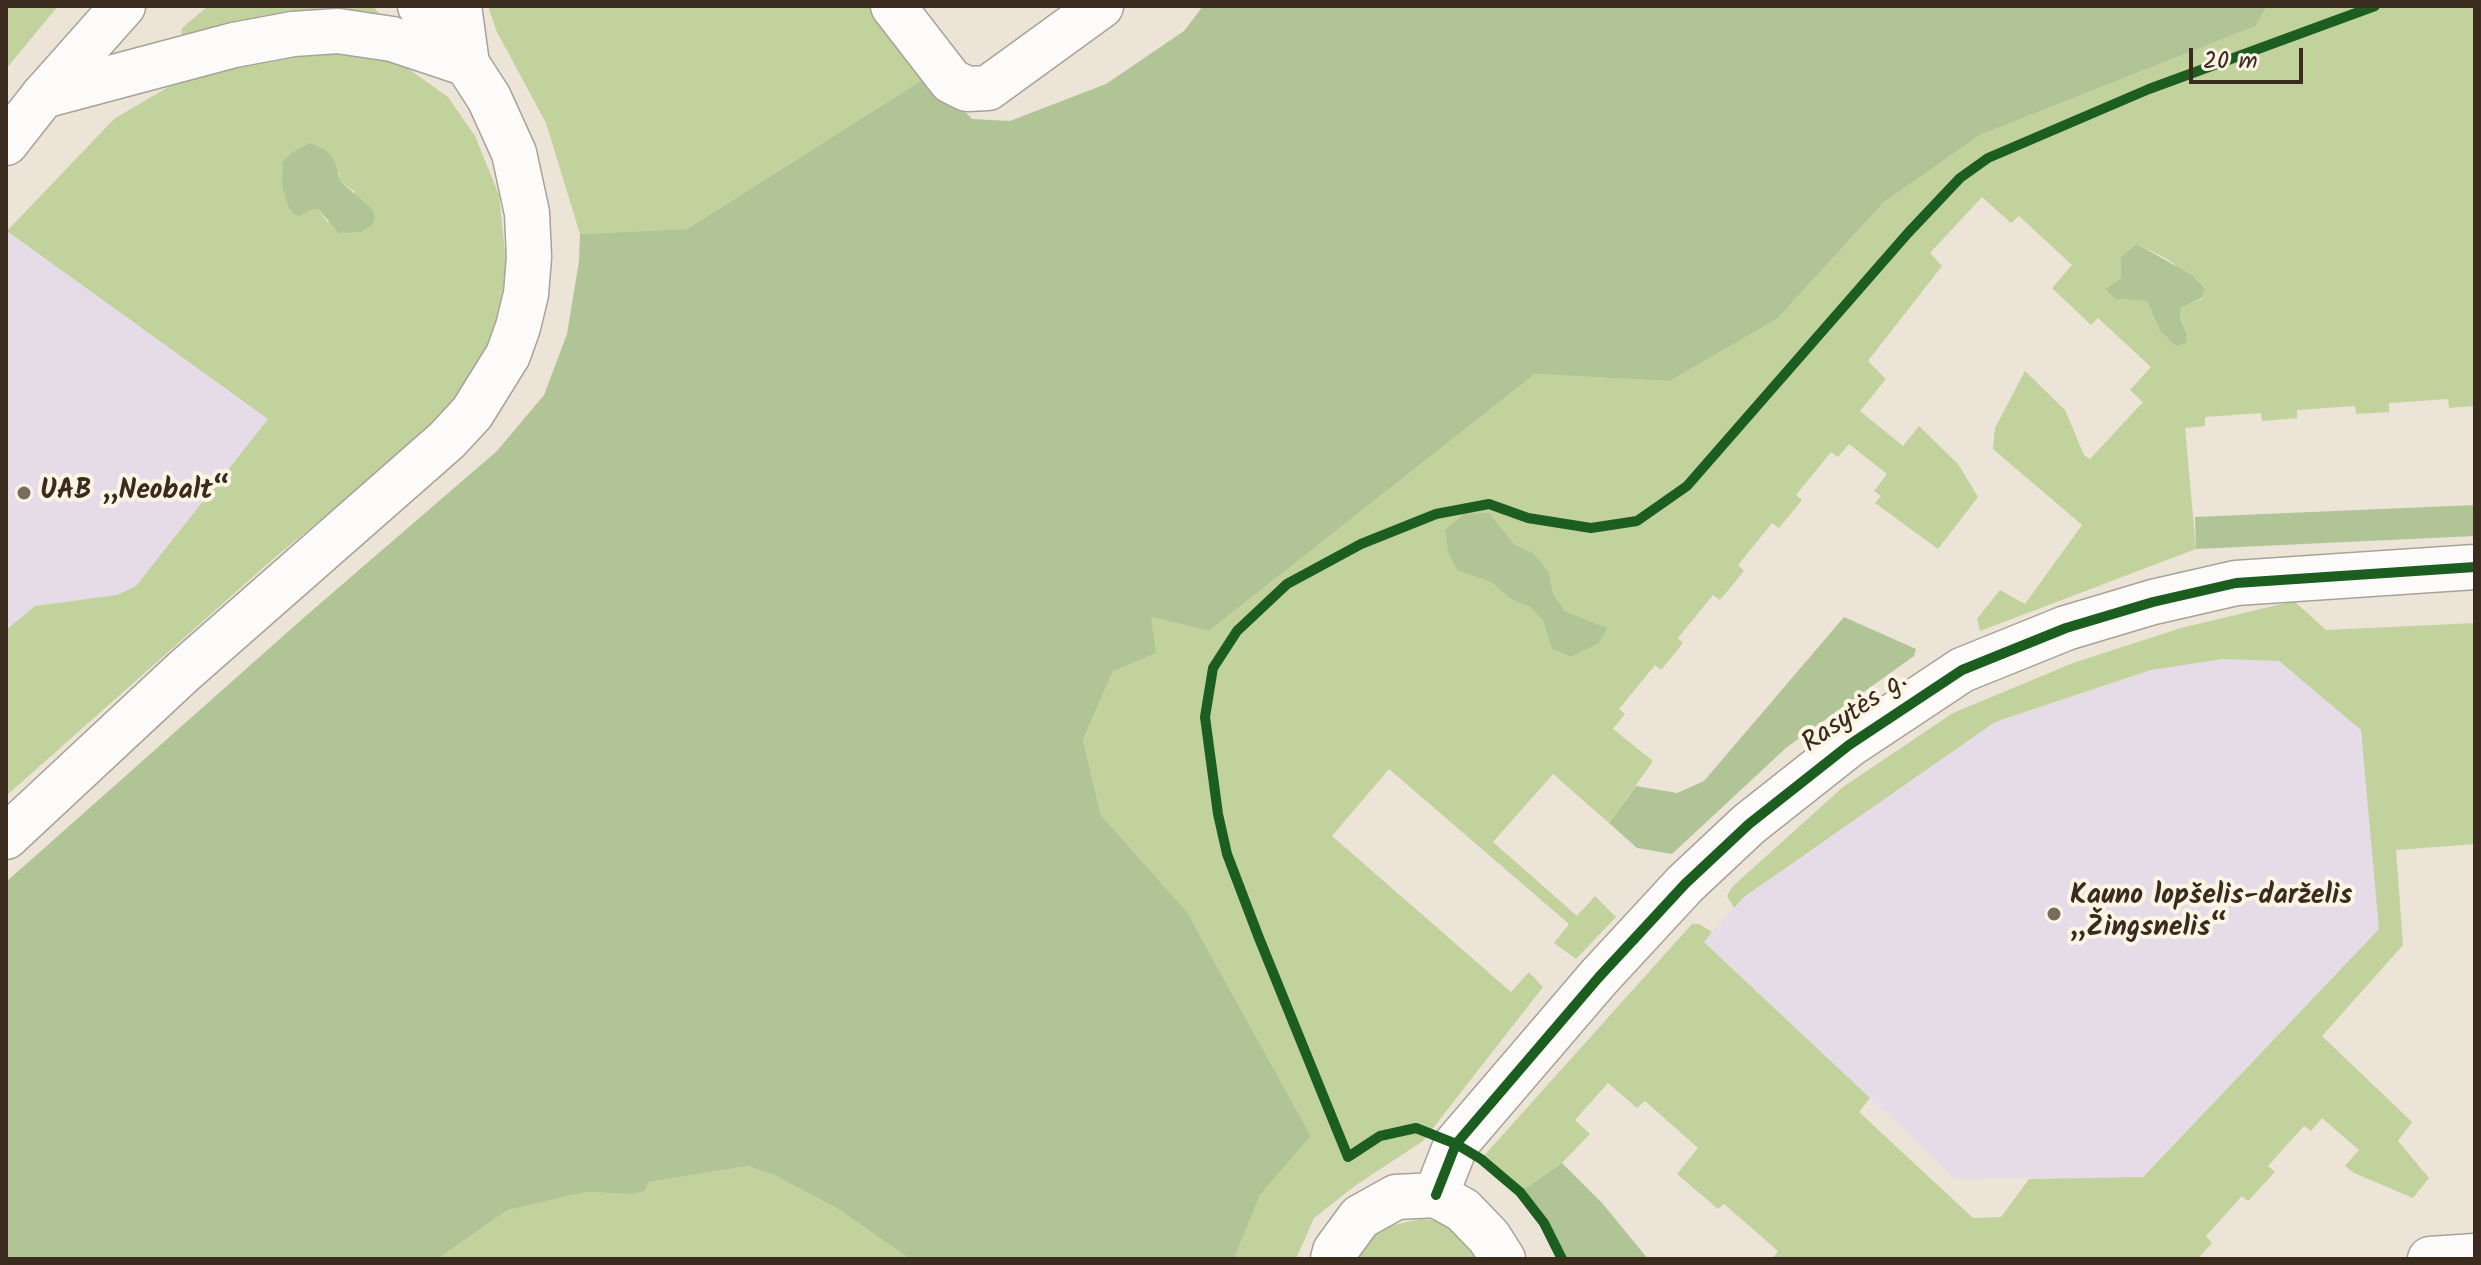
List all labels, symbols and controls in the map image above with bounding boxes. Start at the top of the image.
scale bar [2193,32,2307,82]
text: 20 m [2203,42,2258,81]
place label: UAB „Neobalt“ [40,476,230,510]
marker: UAB „Neobalt“ [15,484,33,502]
street label: Rasytės g. [1797,666,1915,762]
place label: Kauno lopšelis-darželis „Žingsnelis“ [2070,881,2352,947]
marker: Kauno lopšelis-darželis „Žingsnelis“ [2045,905,2063,923]

